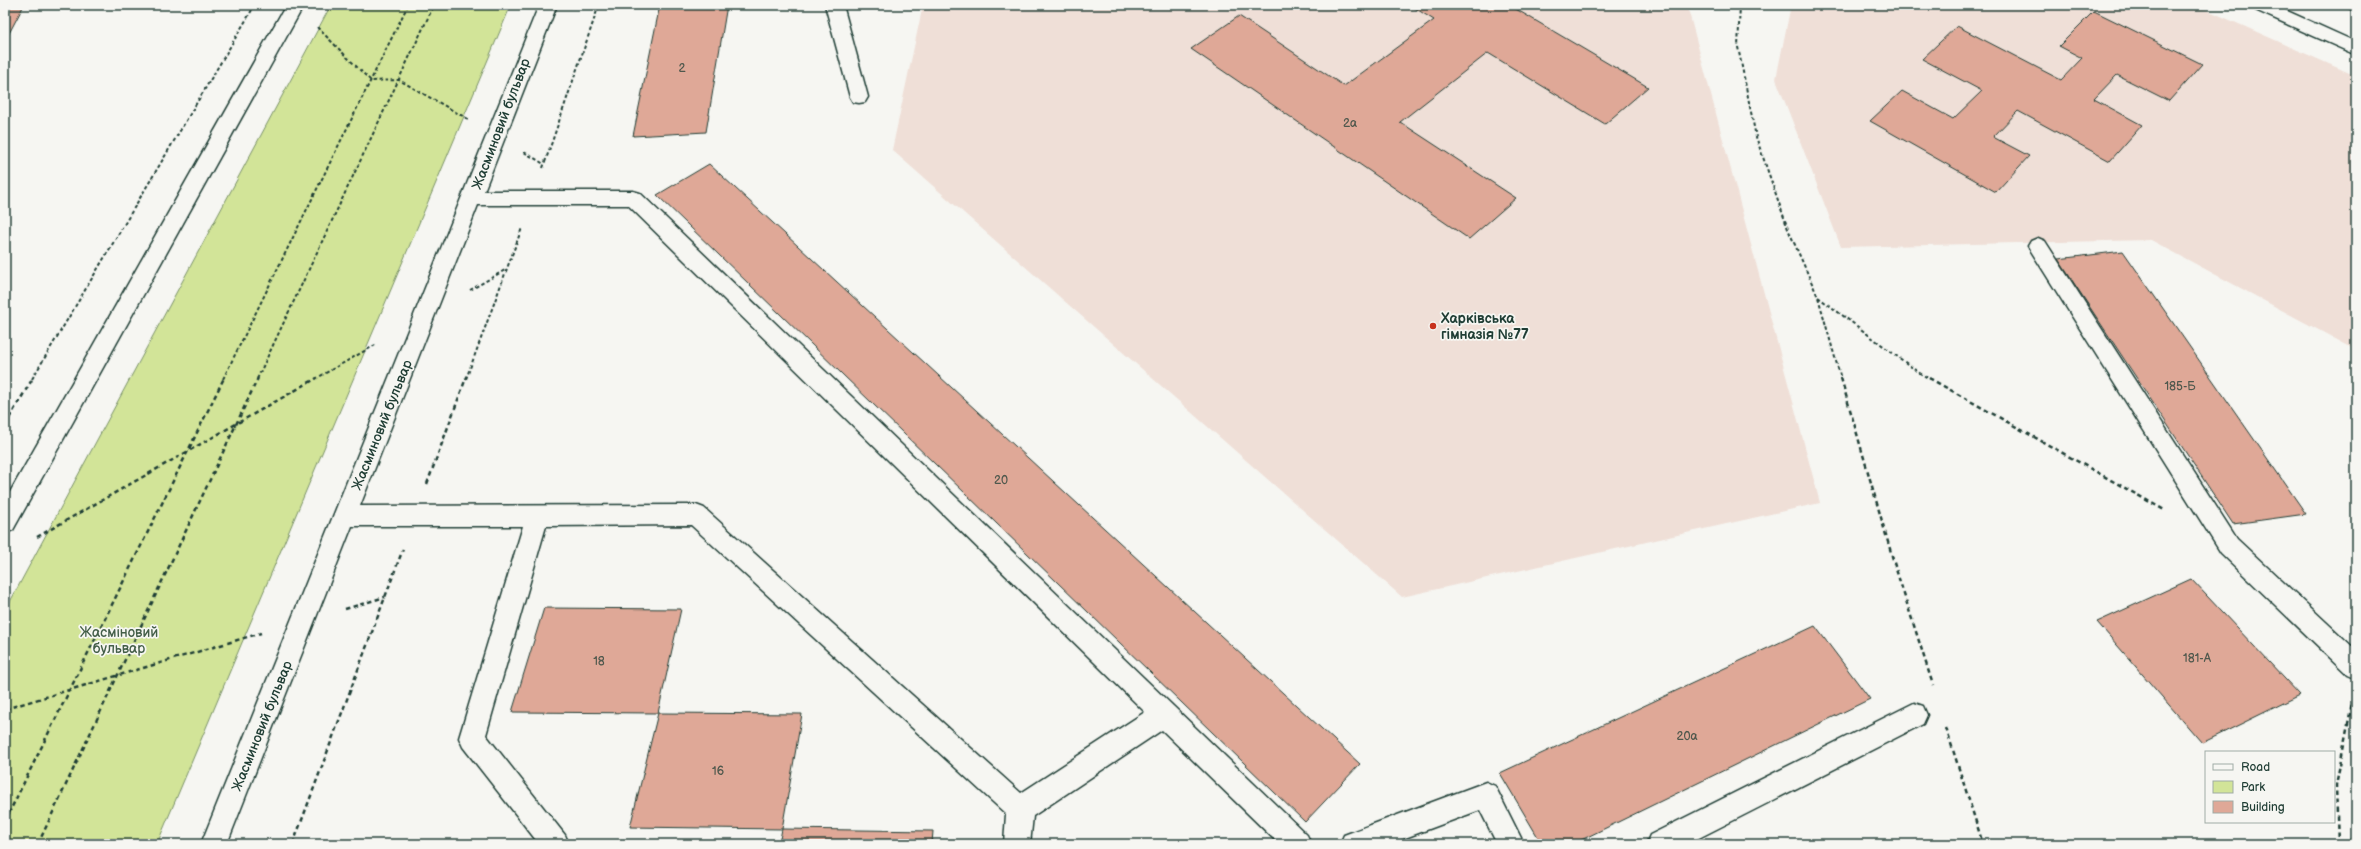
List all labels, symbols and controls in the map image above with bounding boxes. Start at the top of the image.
street label: Жасминовий бульвар [468,56,534,192]
house number: 2 [678,61,686,76]
house number: 2а [1343,116,1357,131]
place label: Харківська гімназія №77 [1440,310,1529,343]
marker: Харківська гімназія №77 [1428,321,1438,331]
street label: Жасминовий бульвар [348,357,416,493]
house number: 185-Б [2164,379,2196,394]
house number: 20 [994,473,1008,488]
park label: Жасміновий бульвар [80,624,158,657]
house number: 181-А [2183,651,2212,666]
house number: 18 [593,654,605,669]
street label: Жасминовий бульвар [228,658,296,794]
house number: 20а [1676,729,1698,744]
legend [2205,751,2335,823]
text: Road [2241,760,2270,775]
house number: 16 [712,764,724,779]
text: Park [2241,780,2265,795]
text: Building [2241,800,2285,815]

